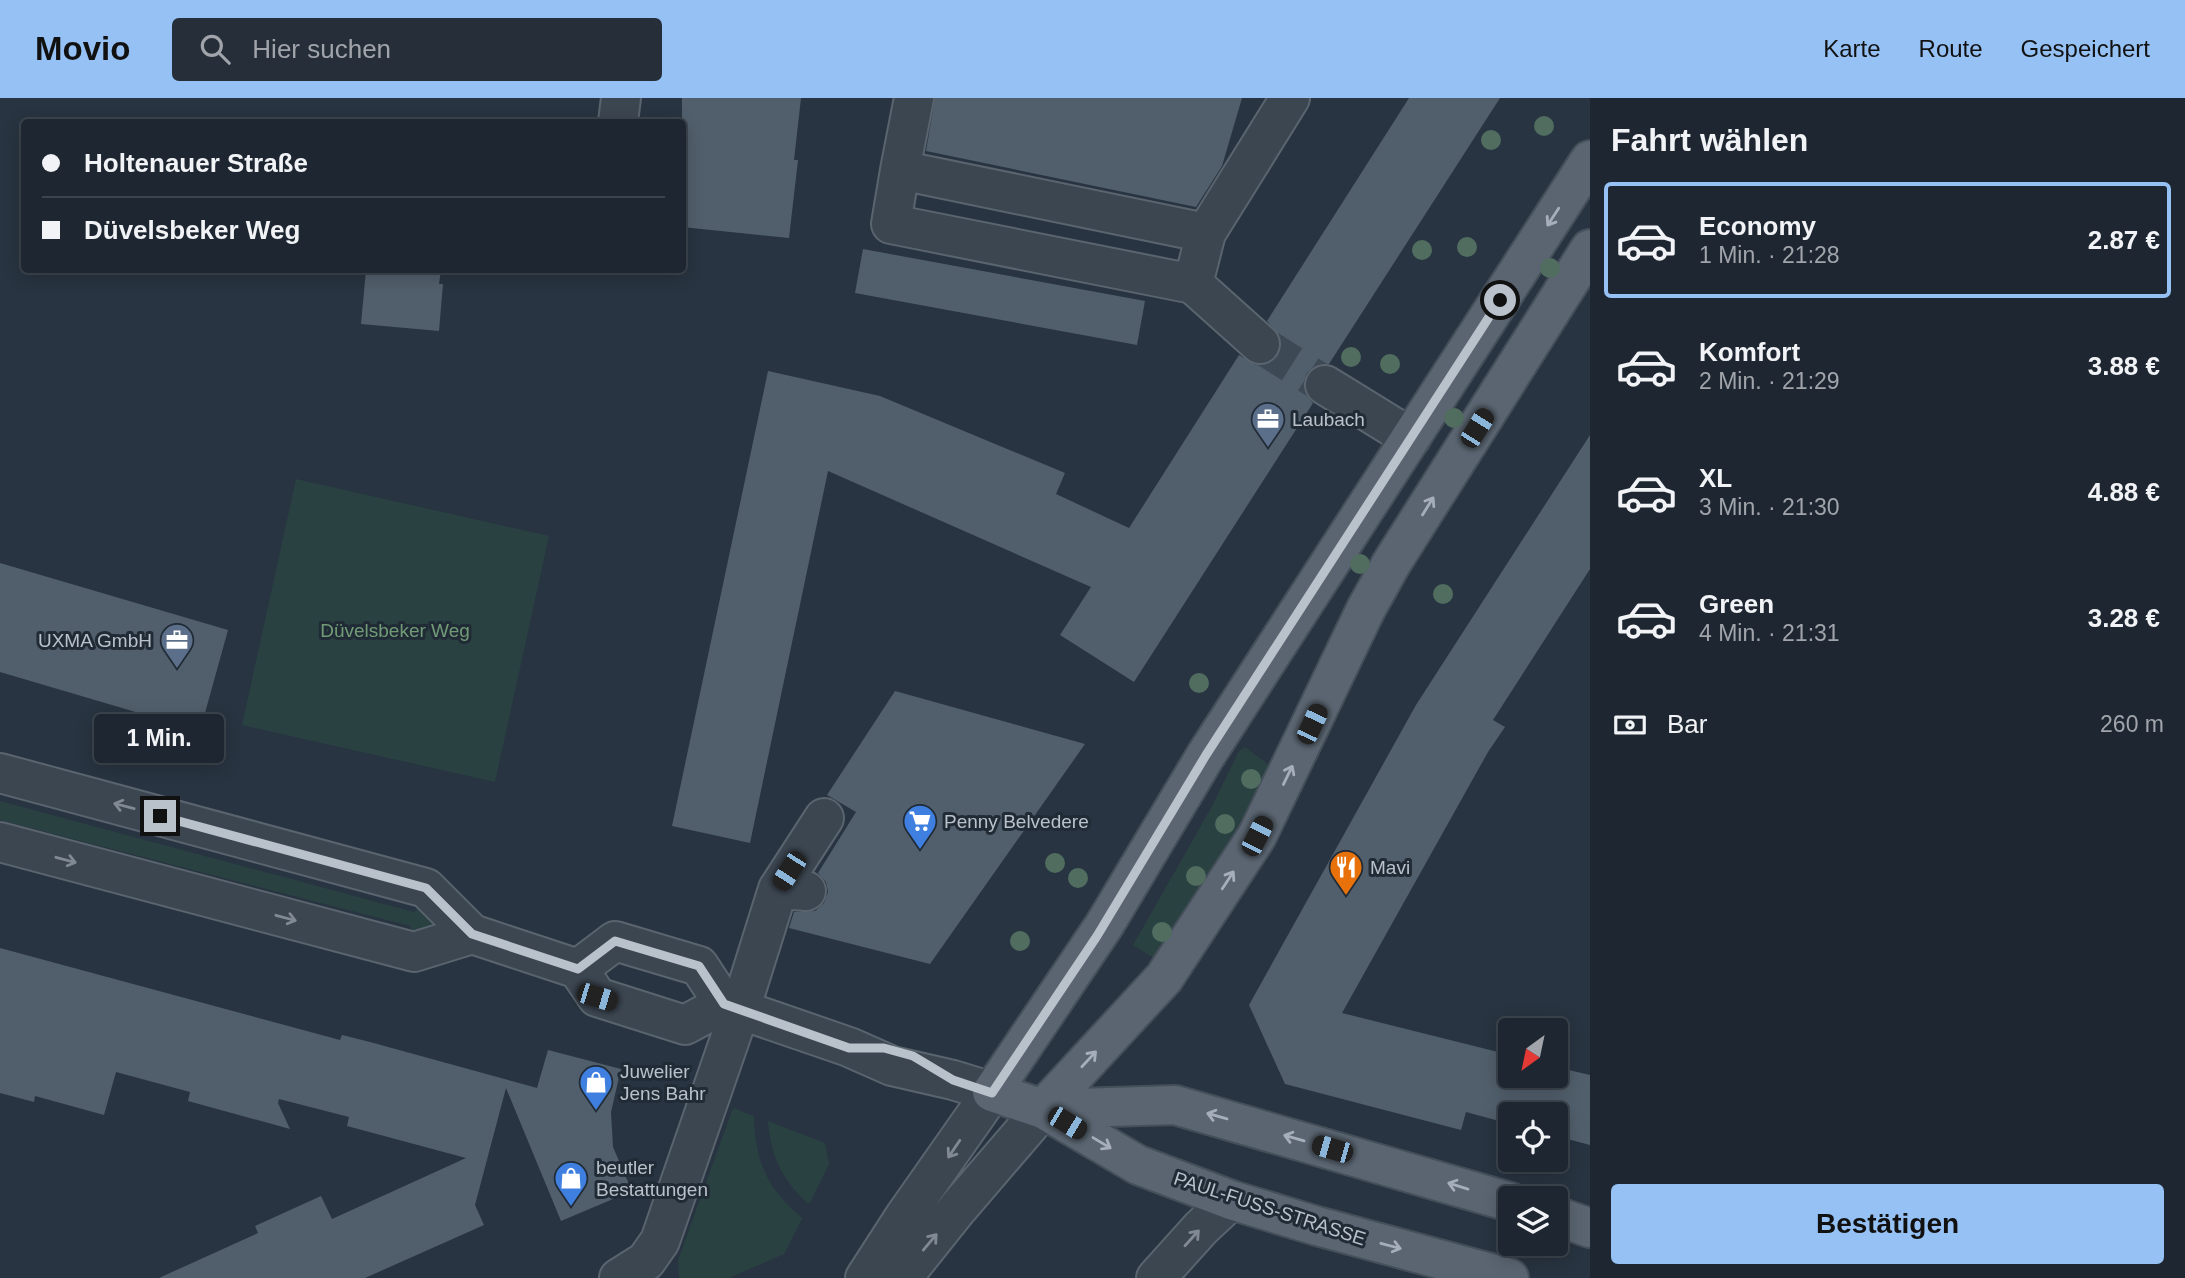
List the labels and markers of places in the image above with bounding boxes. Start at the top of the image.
office icon: Laubach [1249,400,1287,449]
place label: Laubach [1292,409,1365,430]
office icon: UXMA GmbH [158,621,196,670]
place label: UXMA GmbH [38,630,152,651]
supermarket icon: Penny Belvedere [901,802,939,851]
place label: Penny Belvedere [944,811,1089,832]
restaurant icon: Mavi [1327,848,1365,897]
place label: Mavi [1370,857,1410,878]
place label: Juwelier Jens Bahr [620,1061,706,1104]
shop icon: Juwelier Jens Bahr [577,1063,615,1112]
place label: beutler Bestattungen [596,1157,708,1200]
shop icon: beutler Bestattungen [552,1159,590,1208]

